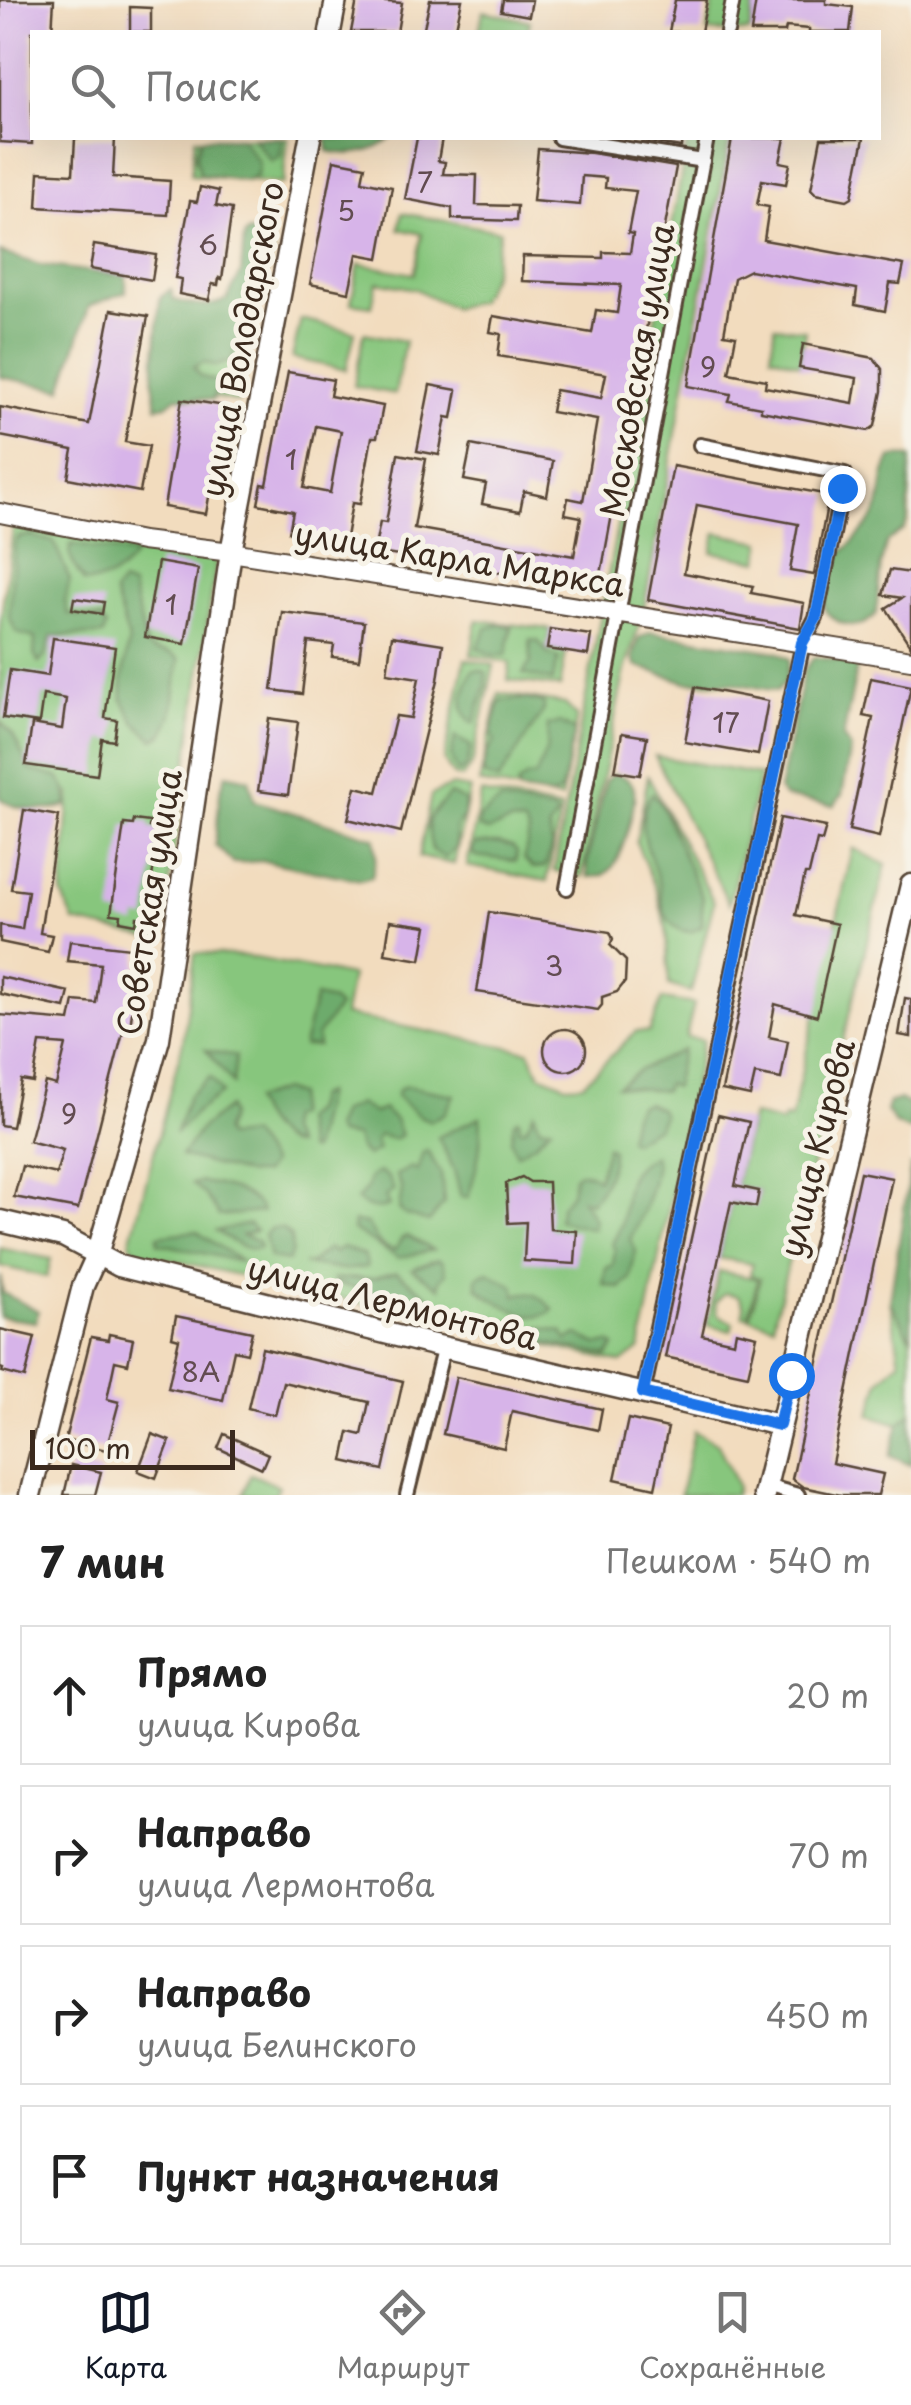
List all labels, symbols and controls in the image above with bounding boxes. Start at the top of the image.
search box [30,30,881,140]
text: Поиск [145,57,260,114]
icon: search [65,58,120,113]
house number: 7 [417,160,433,203]
street label: улица Володарского [187,177,295,501]
house number: 5 [337,188,355,231]
street label: Московская улица [587,219,685,521]
house number: 6 [198,222,218,265]
house number: 9 [700,344,716,387]
house number: 1 [285,437,297,480]
route end [820,466,866,512]
street label: улица Карла Маркса [292,508,629,608]
house number: 1 [165,582,177,625]
house number: 17 [712,700,740,743]
street label: Советская улица [103,766,193,1038]
house number: 3 [545,943,563,986]
street label: улица Кирова [766,1034,866,1262]
house number: 9 [61,1091,77,1134]
street label: улица Лермонтова [243,1243,543,1361]
house number: 8А [182,1349,220,1392]
route start [769,1353,815,1399]
scale bar [30,1425,235,1470]
text: 100 m [45,1426,131,1469]
text: 7 мин [40,1529,166,1592]
text: Пешком · 540 m [606,1536,871,1584]
text: Прямо [137,1643,267,1700]
icon: ahead [42,1668,97,1723]
text: 20 m [787,1671,869,1719]
text: улица Кирова [137,1700,360,1748]
text: Направо [137,1803,311,1860]
icon: right [42,1828,97,1883]
text: 70 m [789,1831,869,1879]
text: улица Лермонтова [137,1860,434,1908]
text: Направо [137,1963,311,2020]
icon: right [42,1988,97,2043]
text: 450 m [766,1991,869,2039]
text: улица Белинского [137,2020,417,2068]
text: Пункт назначения [137,2147,500,2204]
icon: arrive [42,2148,97,2203]
tab: Карта [85,2285,167,2388]
tab: Маршрут [337,2285,469,2388]
tab: Сохранённые [639,2285,826,2388]

